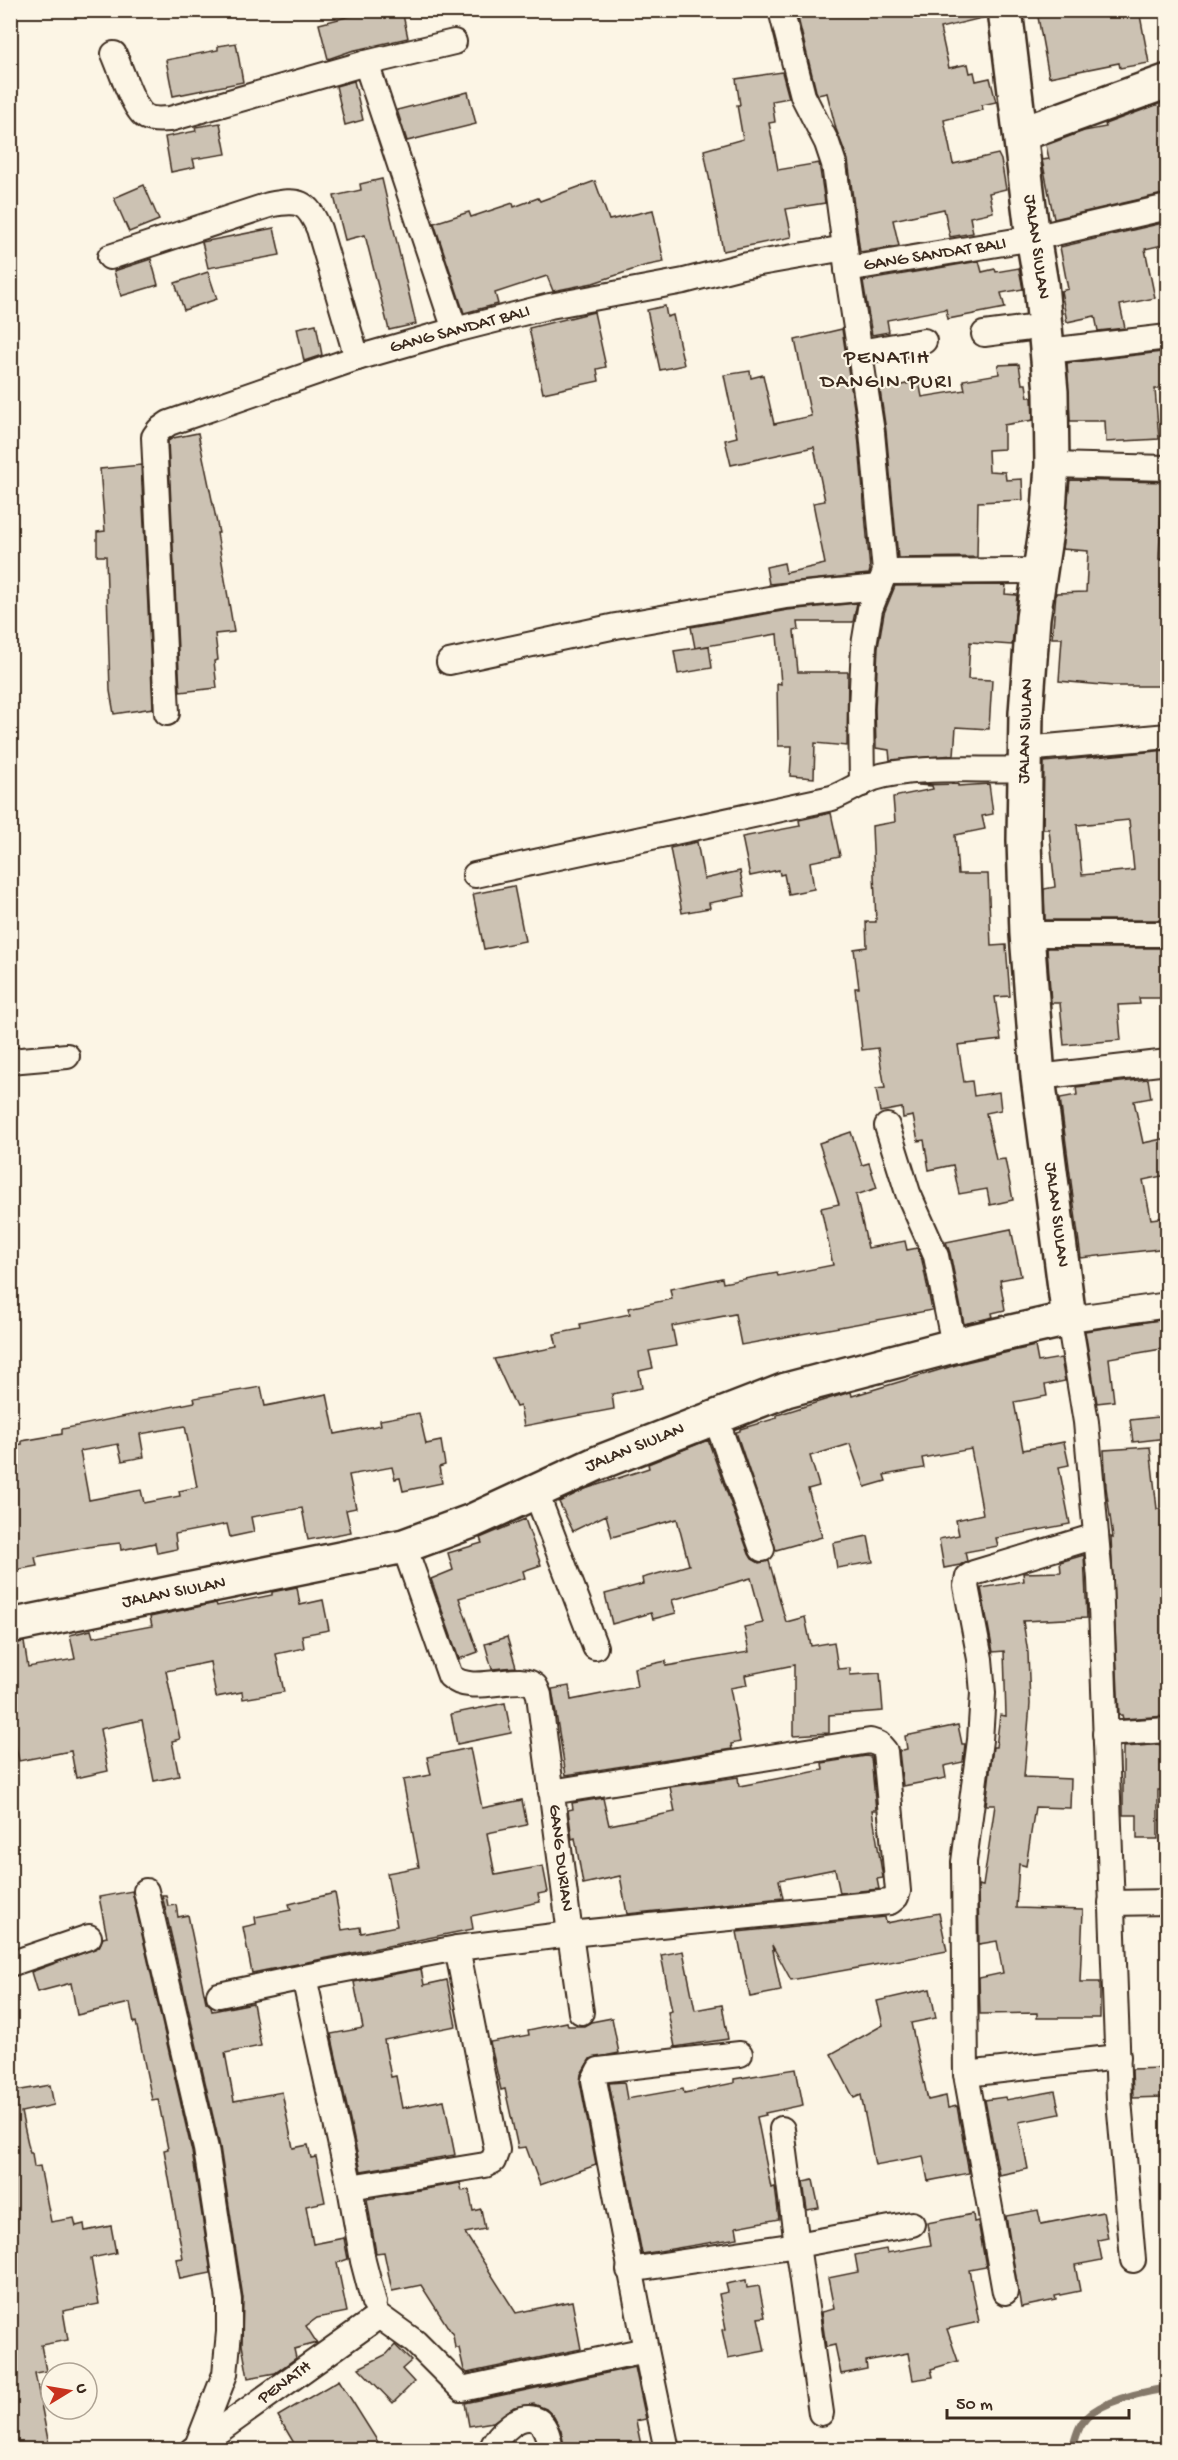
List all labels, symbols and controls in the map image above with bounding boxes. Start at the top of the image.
street label: JALAN SIULAN [1018,193,1054,301]
street label: GANG SANDAT BALI [862,233,1008,277]
street label: GANG SANDAT BALI [388,301,532,359]
district label: PENATIH DANGIN PURI [818,347,954,396]
street label: JALAN SIULAN [1014,678,1038,784]
street label: JALAN SIULAN [1039,1161,1073,1269]
street label: JALAN SIULAN [582,1419,688,1477]
street label: JALAN SIULAN [120,1573,228,1613]
street label: GANG DURIAN [543,1803,577,1913]
street label: PENATH [253,2356,316,2410]
north arrow [39,2361,99,2421]
text: U [70,2382,91,2396]
scale bar [947,2382,1128,2420]
text: 50 m [956,2395,993,2416]

